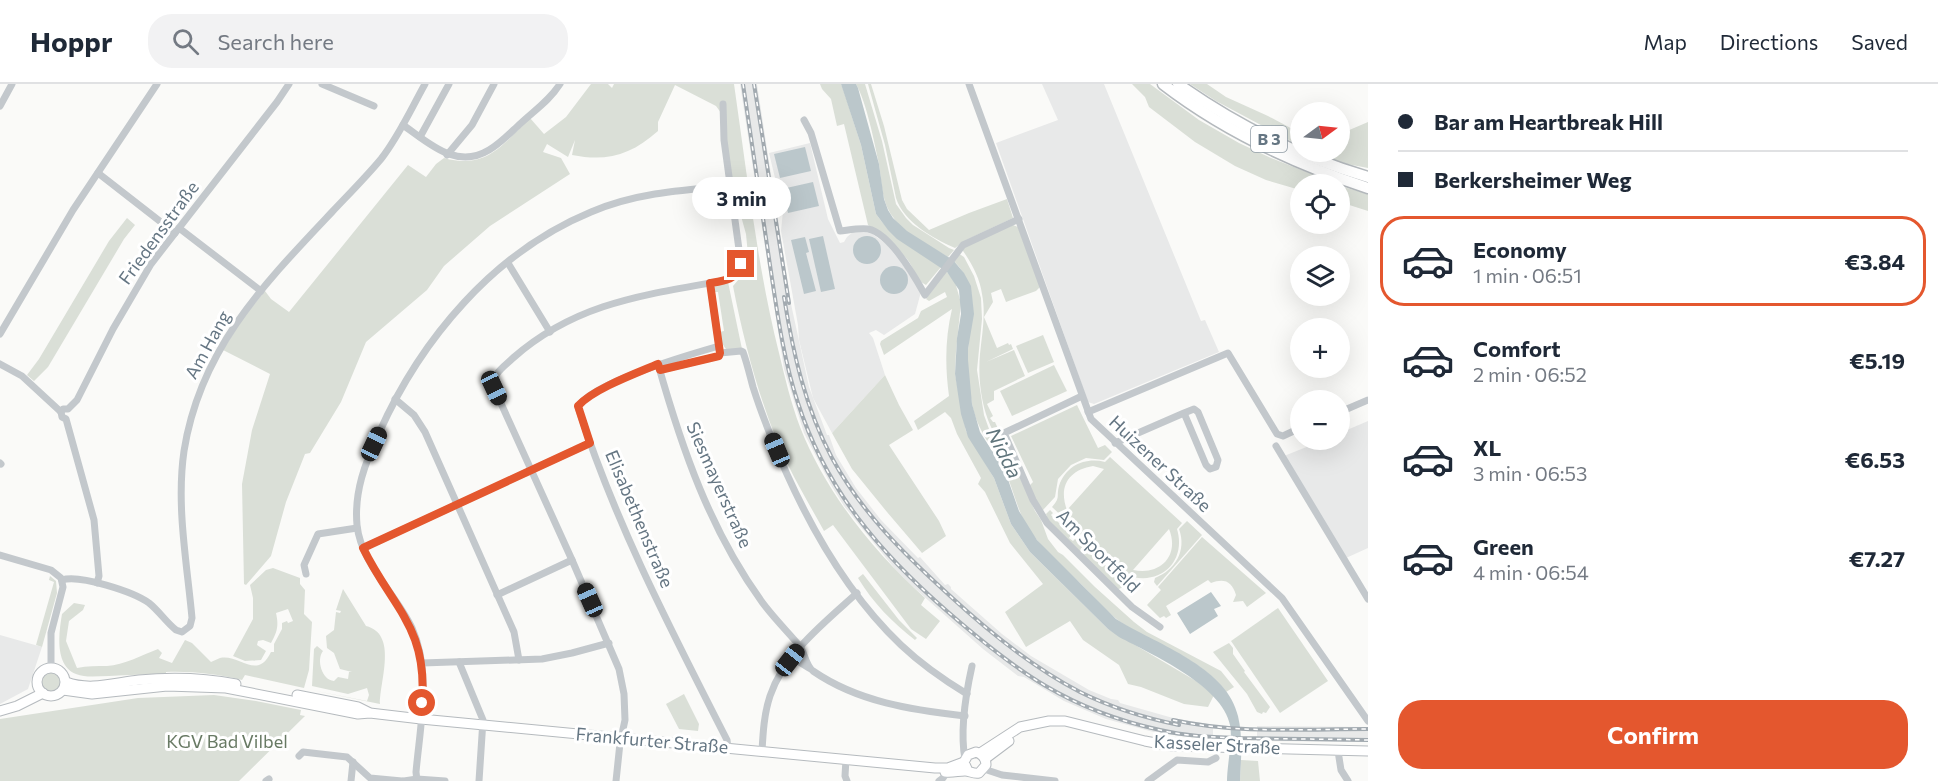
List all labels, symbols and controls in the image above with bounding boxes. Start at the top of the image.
search box [148,14,568,68]
text: Hoppr [30,24,112,58]
icon: search [169,25,202,58]
text: Search here [217,28,334,55]
text: Map [1644,29,1687,54]
text: Directions [1720,29,1818,54]
text: Saved [1851,29,1908,54]
north arrow [1290,102,1350,162]
map controls [1290,102,1350,450]
text: Bar am Heartbreak Hill [1434,108,1663,135]
road number: B 3 [1251,126,1287,152]
text: Berkersheimer Weg [1434,166,1632,193]
button: locate [1290,174,1350,234]
street label: Friedensstraße [113,177,203,288]
callout: 3 min [692,177,790,219]
text: 3 min [716,186,767,210]
icon: car [1401,234,1455,288]
text: Economy [1473,236,1567,263]
button: layers [1290,246,1350,306]
text: €3.84 [1844,248,1905,275]
route end [727,250,754,277]
text: 1 min · 06:51 [1473,263,1582,287]
street label: Am Hang [179,306,235,382]
button: + [1290,318,1350,378]
icon: car [1401,333,1455,387]
text: Comfort [1473,335,1561,362]
text: €5.19 [1849,347,1905,374]
text: 2 min · 06:52 [1473,362,1587,386]
car [478,368,510,408]
button: − [1290,390,1350,450]
street label: Huizener Straße [1105,410,1216,516]
street label: Siesmayerstraße [682,418,758,551]
water label: Nidda [982,423,1028,482]
car [358,424,390,464]
car [762,430,792,470]
icon: car [1401,432,1455,486]
text: XL [1473,434,1501,461]
street label: Elisabethenstraße [601,446,679,591]
text: €6.53 [1845,446,1905,473]
text: 3 min · 06:53 [1473,461,1587,485]
street label: Am Sportfeld [1052,504,1145,597]
icon: car [1401,531,1455,585]
text: Green [1473,533,1534,560]
text: €7.27 [1849,545,1905,572]
text: 4 min · 06:54 [1473,560,1589,584]
car [574,580,606,620]
car [772,640,808,680]
route start [408,689,435,716]
button: Confirm [1398,700,1908,769]
street label: Frankfurter Straße [575,722,729,758]
park label: KGV Bad Vilbel [166,730,288,752]
street label: Kasseler Straße [1153,730,1281,758]

